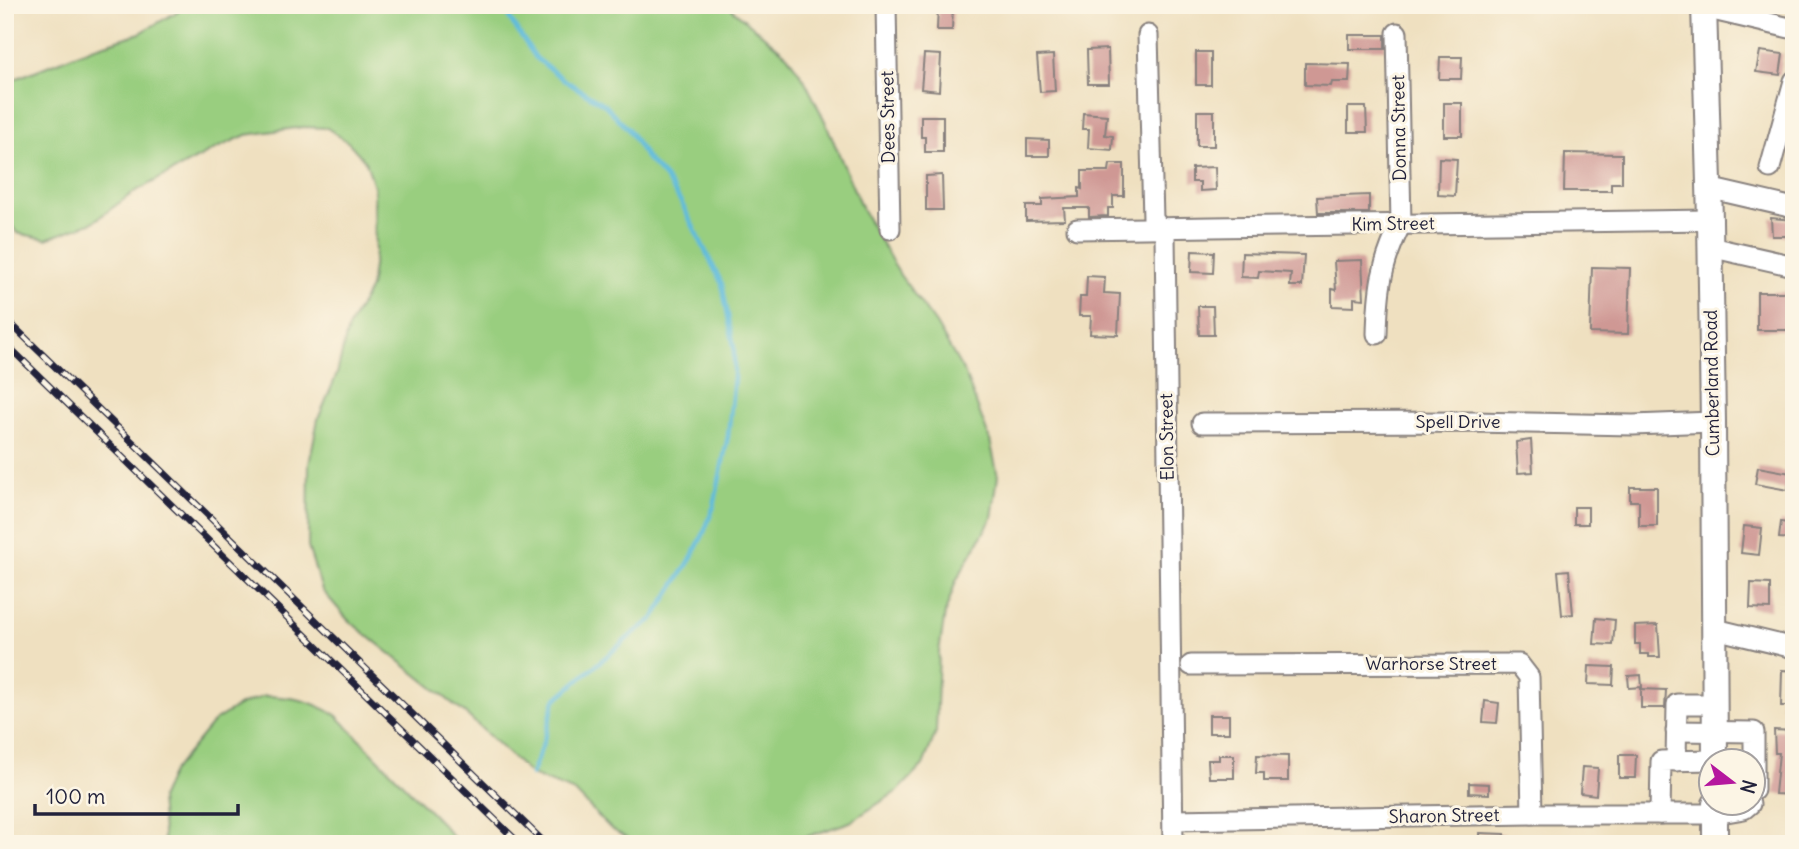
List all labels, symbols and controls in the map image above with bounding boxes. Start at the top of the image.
street label: Dees Street [875,70,900,164]
street label: Donna Street [1386,75,1411,181]
street label: Kim Street [1351,211,1435,236]
street label: Cumberland Road [1699,309,1724,457]
street label: Elon Street [1154,393,1179,481]
street label: Spell Drive [1416,410,1500,433]
street label: Warhorse Street [1365,652,1497,675]
north arrow [1698,748,1768,818]
scale bar [35,772,238,816]
text: N [1735,777,1762,796]
text: 100 m [46,783,105,810]
street label: Sharon Street [1388,803,1500,828]

